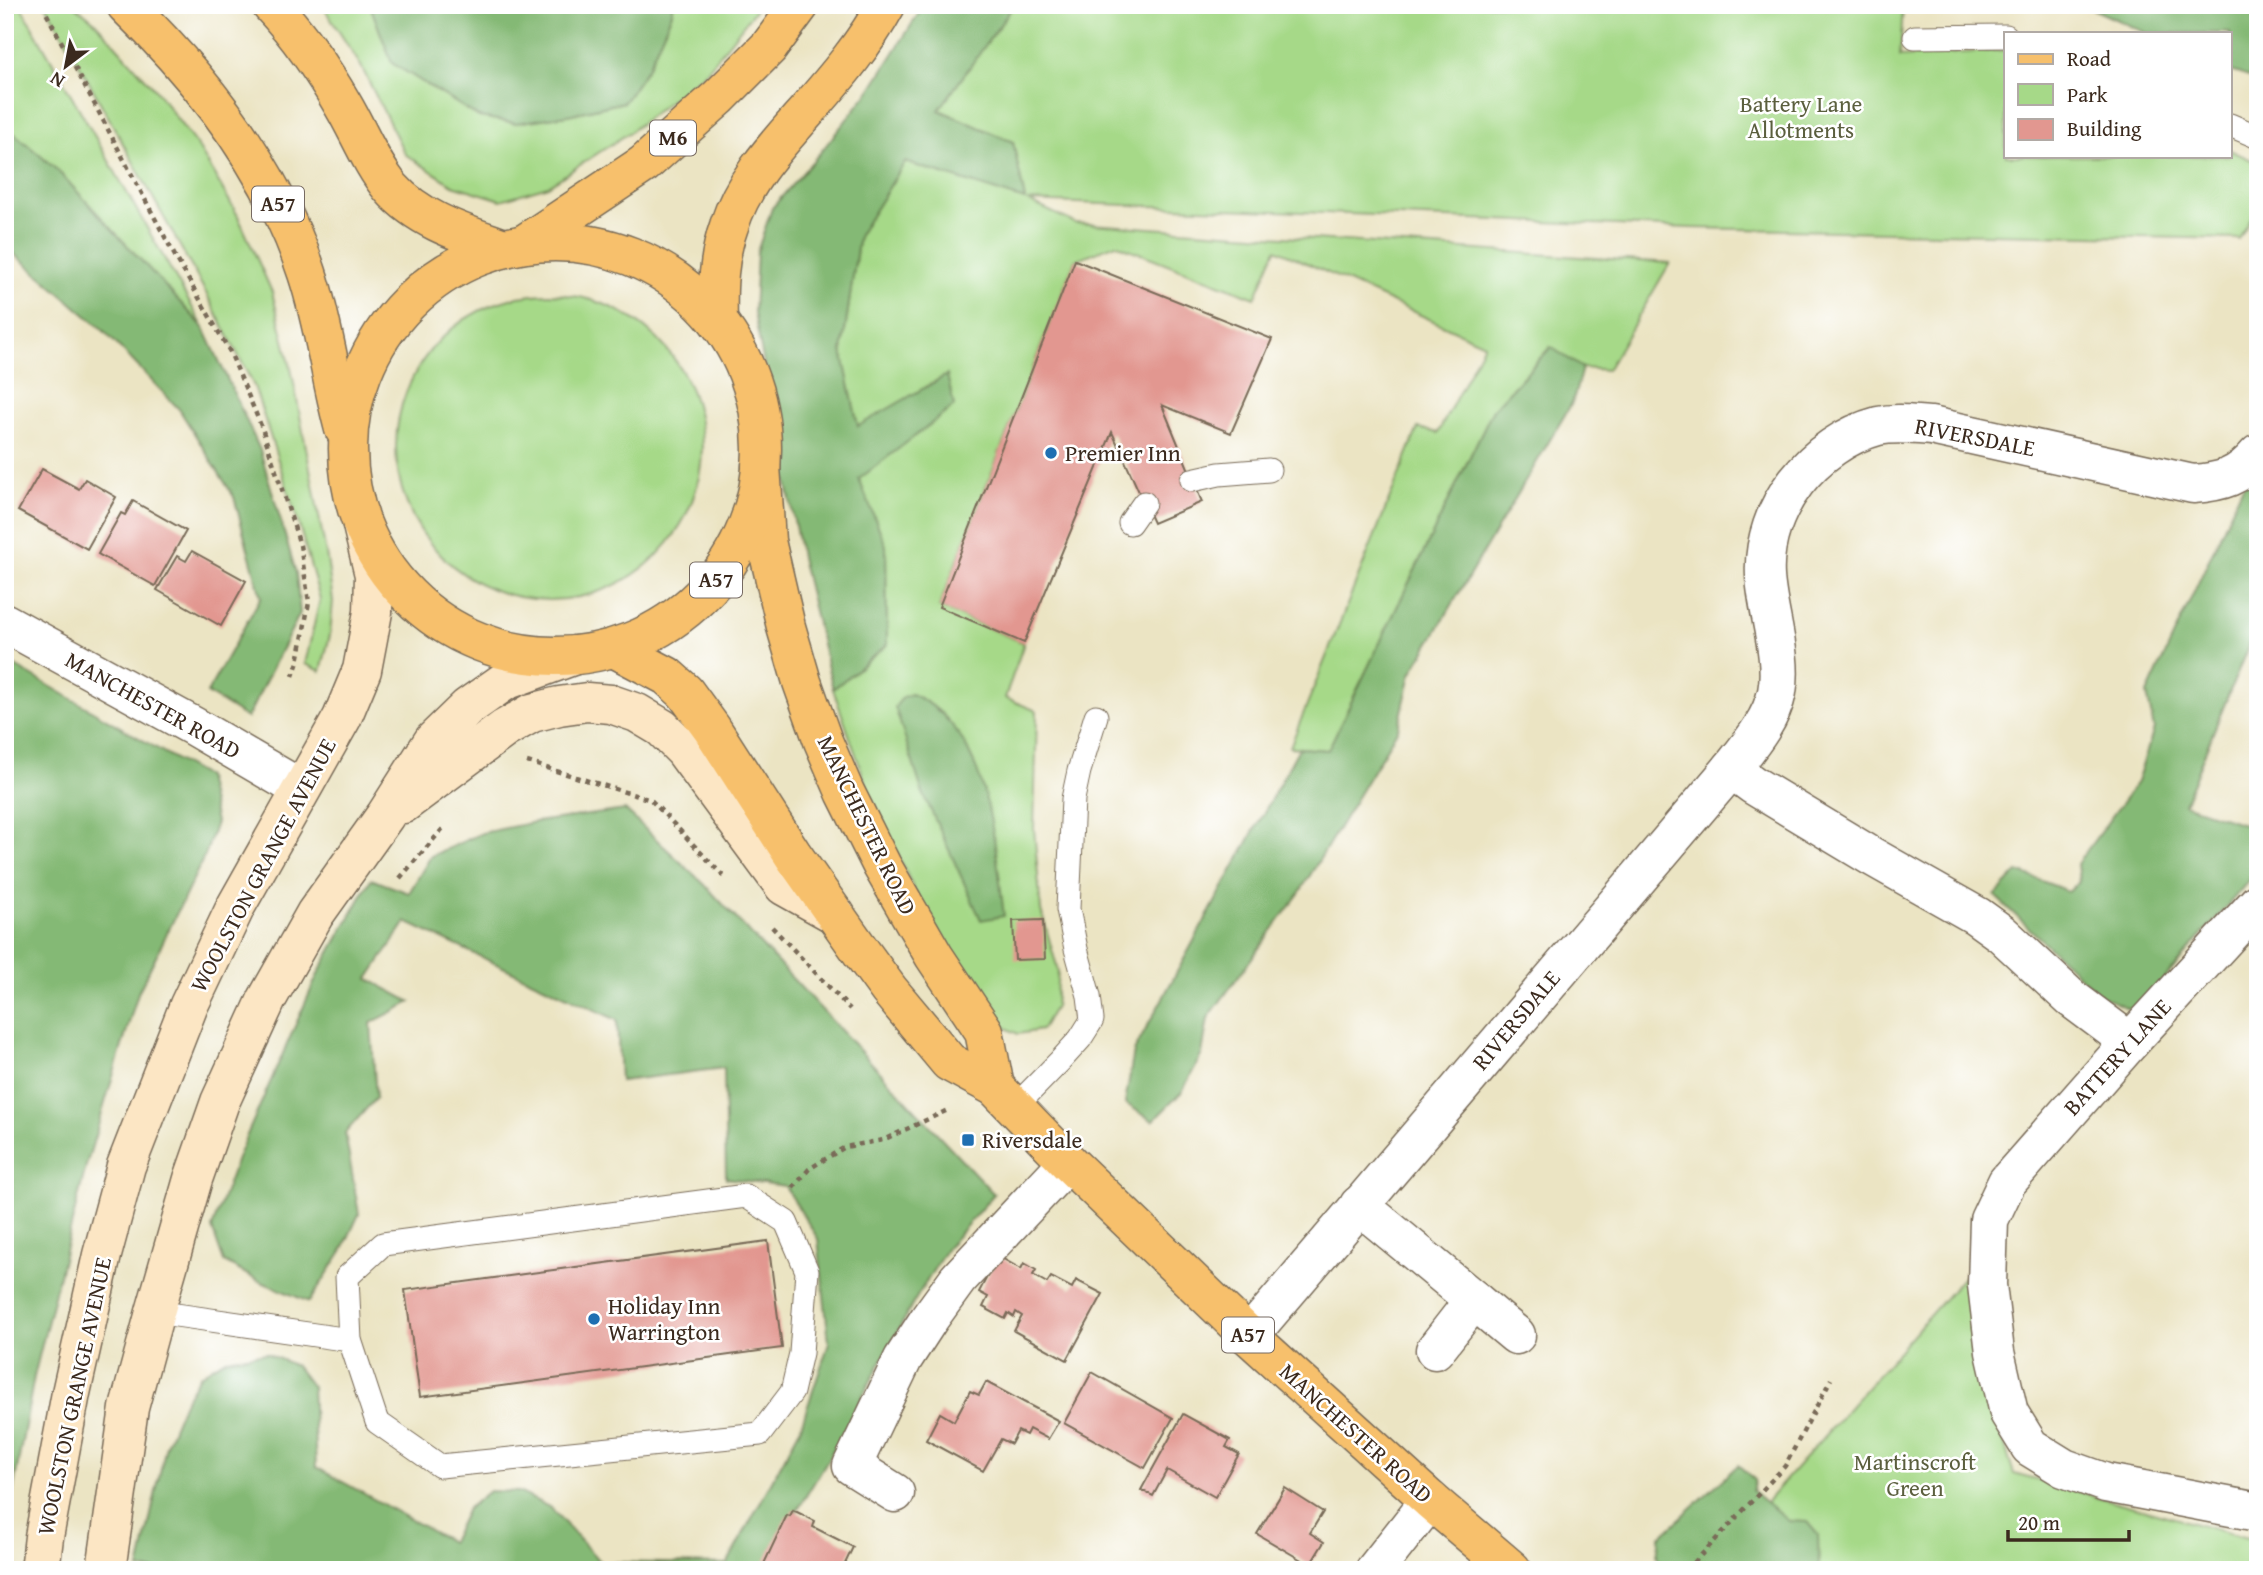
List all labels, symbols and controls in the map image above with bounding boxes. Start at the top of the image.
north arrow [32,32,102,102]
legend [2004,32,2232,158]
text: Road [2067,43,2112,74]
text: N [44,65,70,96]
text: Park [2067,79,2108,110]
park label: Battery Lane Allotments [1740,87,1862,146]
text: Building [2067,113,2142,144]
road number: M6 [650,120,696,156]
road number: A57 [252,186,304,222]
street label: RIVERSDALE [1912,409,2038,464]
place label: Premier Inn [1065,436,1181,469]
marker: Premier Inn [1043,445,1059,461]
road number: A57 [690,562,742,598]
street label: MANCHESTER ROAD [60,643,247,766]
street label: MANCHESTER ROAD [810,730,925,920]
street label: WOOLSTON GRANGE AVENUE [182,732,344,998]
street label: RIVERSDALE [1464,962,1567,1077]
street label: BATTERY LANE [2055,991,2178,1122]
place label: Riversdale [982,1123,1082,1156]
marker: Riversdale [960,1132,976,1148]
street label: WOOLSTON GRANGE AVENUE [28,1254,119,1538]
place label: Holiday Inn Warrington [608,1289,721,1348]
marker: Holiday Inn Warrington [586,1311,602,1327]
road number: A57 [1222,1318,1274,1352]
street label: MANCHESTER ROAD [1273,1355,1440,1510]
park label: Martinscroft Green [1854,1445,1976,1504]
scale bar [2008,1498,2128,1542]
text: 20 m [2018,1507,2060,1538]

